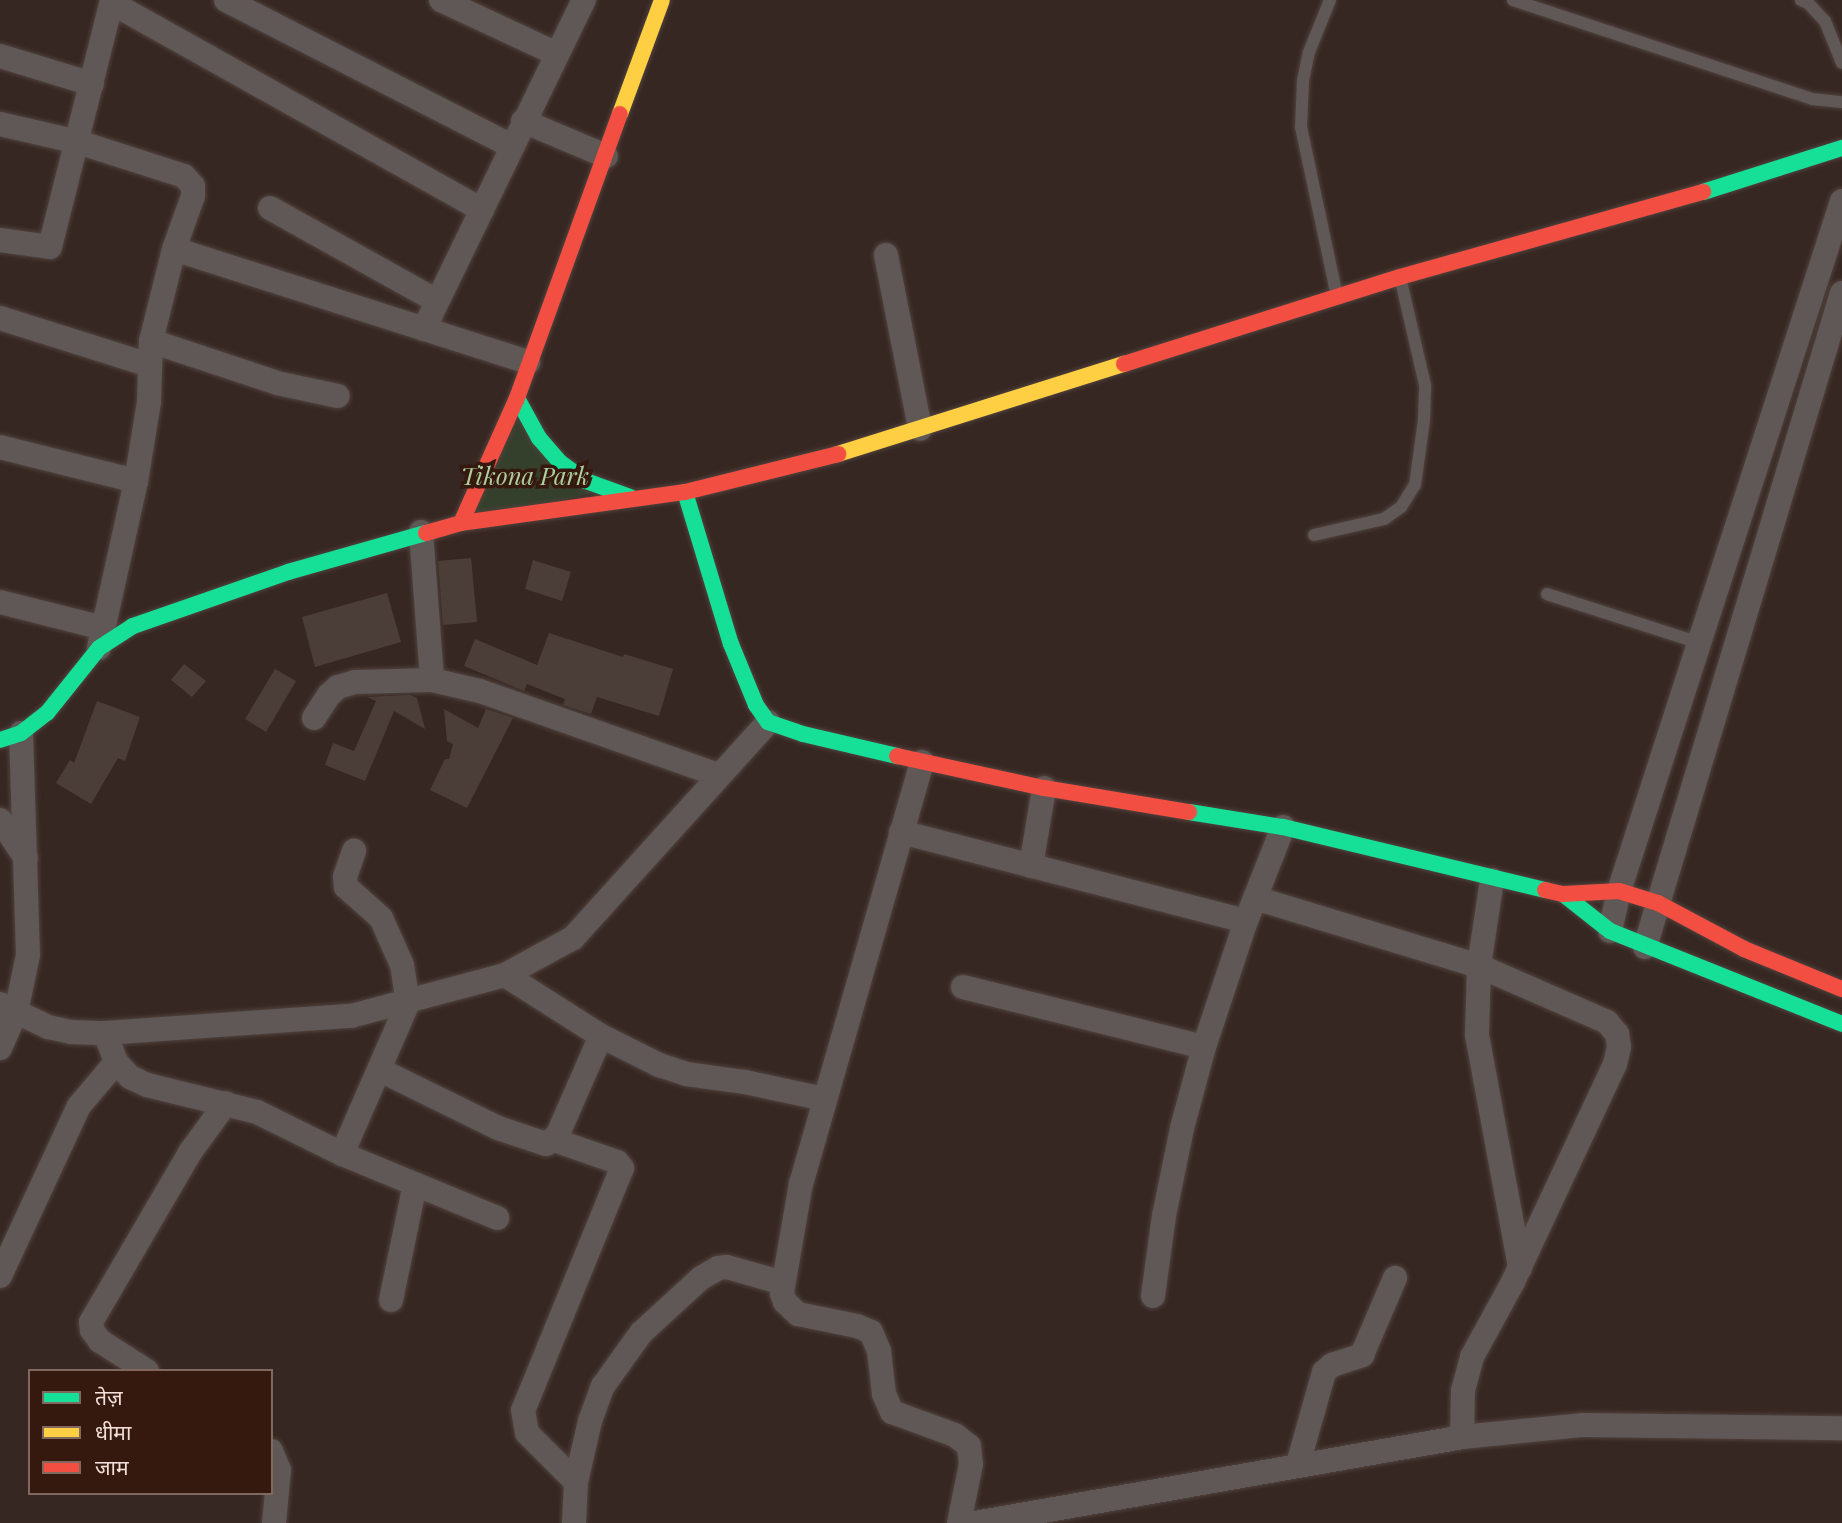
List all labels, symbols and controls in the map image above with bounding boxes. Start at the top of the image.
park label: Tikona Park [461,462,589,490]
legend [28,1369,273,1495]
text: तेज़ [95,1382,123,1410]
text: धीमा [95,1417,131,1445]
text: जाम [95,1452,129,1480]

